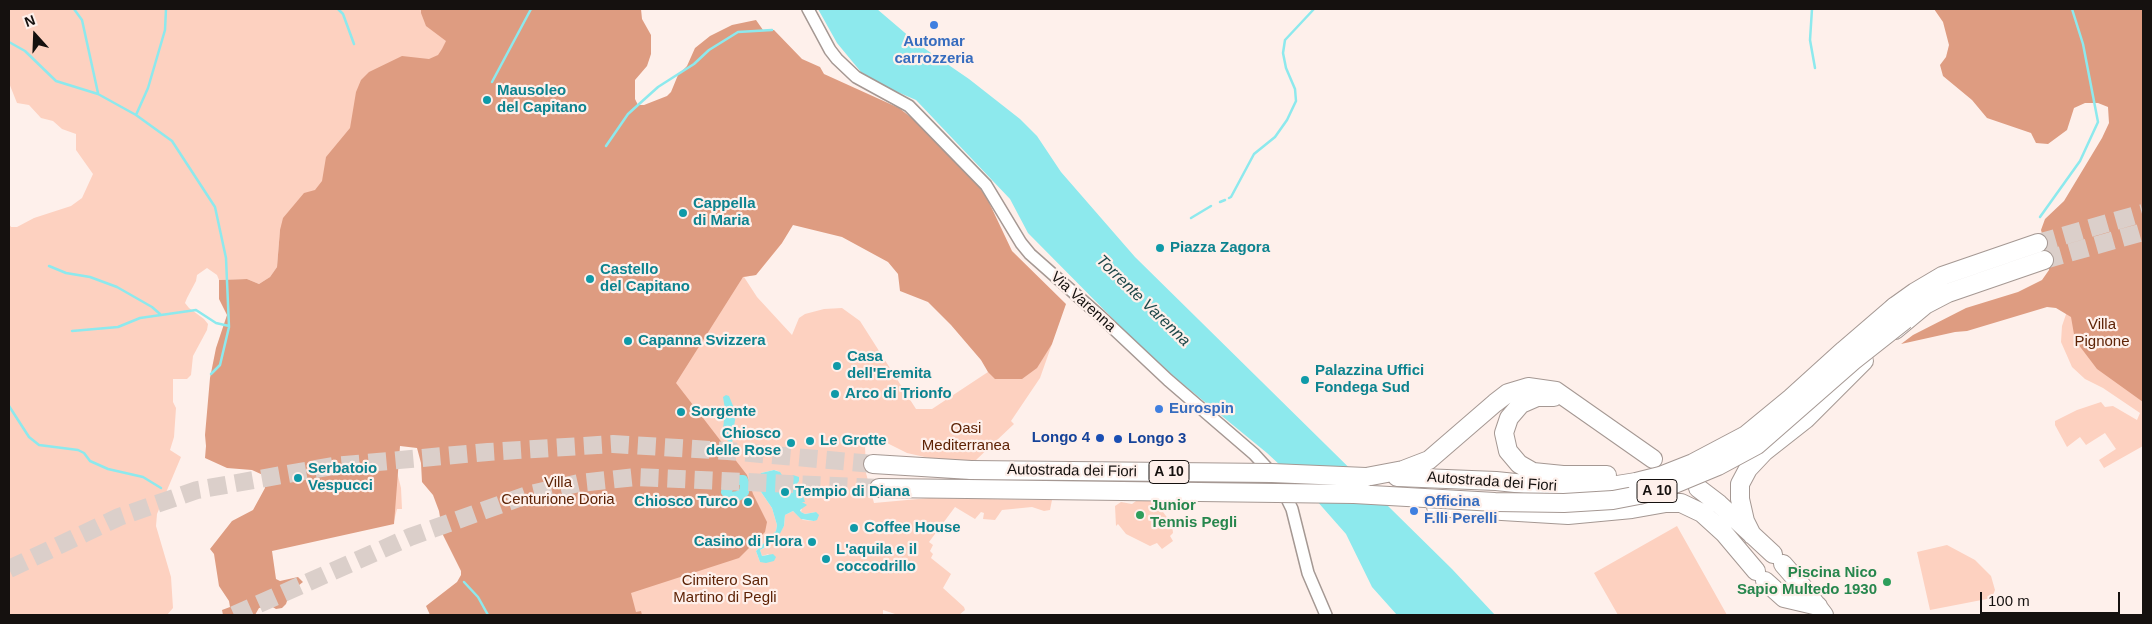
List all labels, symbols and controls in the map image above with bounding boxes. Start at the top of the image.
north arrow [10,10,60,60]
text: N [22,12,37,30]
marker: Automar carrozzeria [928,19,940,31]
place label: Automar carrozzeria [894,33,974,68]
place label: Mausoleo del Capitano [497,82,587,117]
marker: Mausoleo del Capitano [481,94,493,106]
place label: Cappella di Maria [693,195,756,230]
marker: Cappella di Maria [677,207,689,219]
place label: Piazza Zagora [1170,239,1270,257]
marker: Piazza Zagora [1154,242,1166,254]
water label: Torrente Varenna [1092,251,1194,351]
place label: Castello del Capitano [600,261,690,296]
street label: Via Varenna [1047,268,1119,336]
marker: Castello del Capitano [584,273,596,285]
park label: Villa Pignone [2074,316,2130,351]
place label: Capanna Svizzera [638,332,766,350]
marker: Capanna Svizzera [622,335,634,347]
place label: Casa dell'Eremita [847,348,931,383]
marker: Casa dell'Eremita [831,360,843,372]
place label: Palazzina Uffici Fondega Sud [1315,362,1424,397]
marker: Palazzina Uffici Fondega Sud [1299,374,1311,386]
place label: Arco di Trionfo [845,385,952,403]
marker: Arco di Trionfo [829,388,841,400]
place label: Eurospin [1169,400,1234,418]
place label: Sorgente [691,403,756,421]
marker: Eurospin [1153,403,1165,415]
marker: Sorgente [675,406,687,418]
park label: Oasi Mediterranea [922,420,1010,455]
place label: Chiosco delle Rose [706,425,781,460]
place label: Longo 4 [1032,429,1090,447]
place label: Longo 3 [1128,430,1186,448]
place label: Le Grotte [820,432,887,450]
marker: Longo 4 [1094,432,1106,444]
marker: Longo 3 [1112,433,1124,445]
marker: Le Grotte [804,435,816,447]
marker: Chiosco delle Rose [785,437,797,449]
place label: Serbatoio Vespucci [308,460,377,495]
street label: Autostrada dei Fiori [1007,461,1137,481]
road number: A 10 [1149,461,1189,484]
street label: Autostrada dei Fiori [1426,468,1558,496]
marker: Serbatoio Vespucci [292,472,304,484]
park label: Villa Centurione Doria [501,474,615,509]
road number: A 10 [1637,480,1677,502]
place label: Tempio di Diana [795,483,910,501]
marker: Tempio di Diana [779,486,791,498]
place label: Chiosco Turco [634,493,738,511]
place label: Officina F.lli Perelli [1424,493,1497,528]
marker: Chiosco Turco [742,496,754,508]
place label: Junior Tennis Pegli [1150,497,1237,532]
marker: Officina F.lli Perelli [1408,505,1420,517]
marker: Junior Tennis Pegli [1134,509,1146,521]
place label: Coffee House [864,519,961,537]
marker: Coffee House [848,522,860,534]
place label: Casino di Flora [694,533,802,551]
marker: Casino di Flora [806,536,818,548]
place label: L'aquila e il coccodrillo [836,541,917,576]
marker: L'aquila e il coccodrillo [820,553,832,565]
place label: Piscina Nico Sapio Multedo 1930 [1737,564,1877,599]
park label: Cimitero San Martino di Pegli [673,572,777,607]
marker: Piscina Nico Sapio Multedo 1930 [1881,576,1893,588]
scale bar [1982,582,2122,614]
text: 100 m [1988,592,2030,609]

